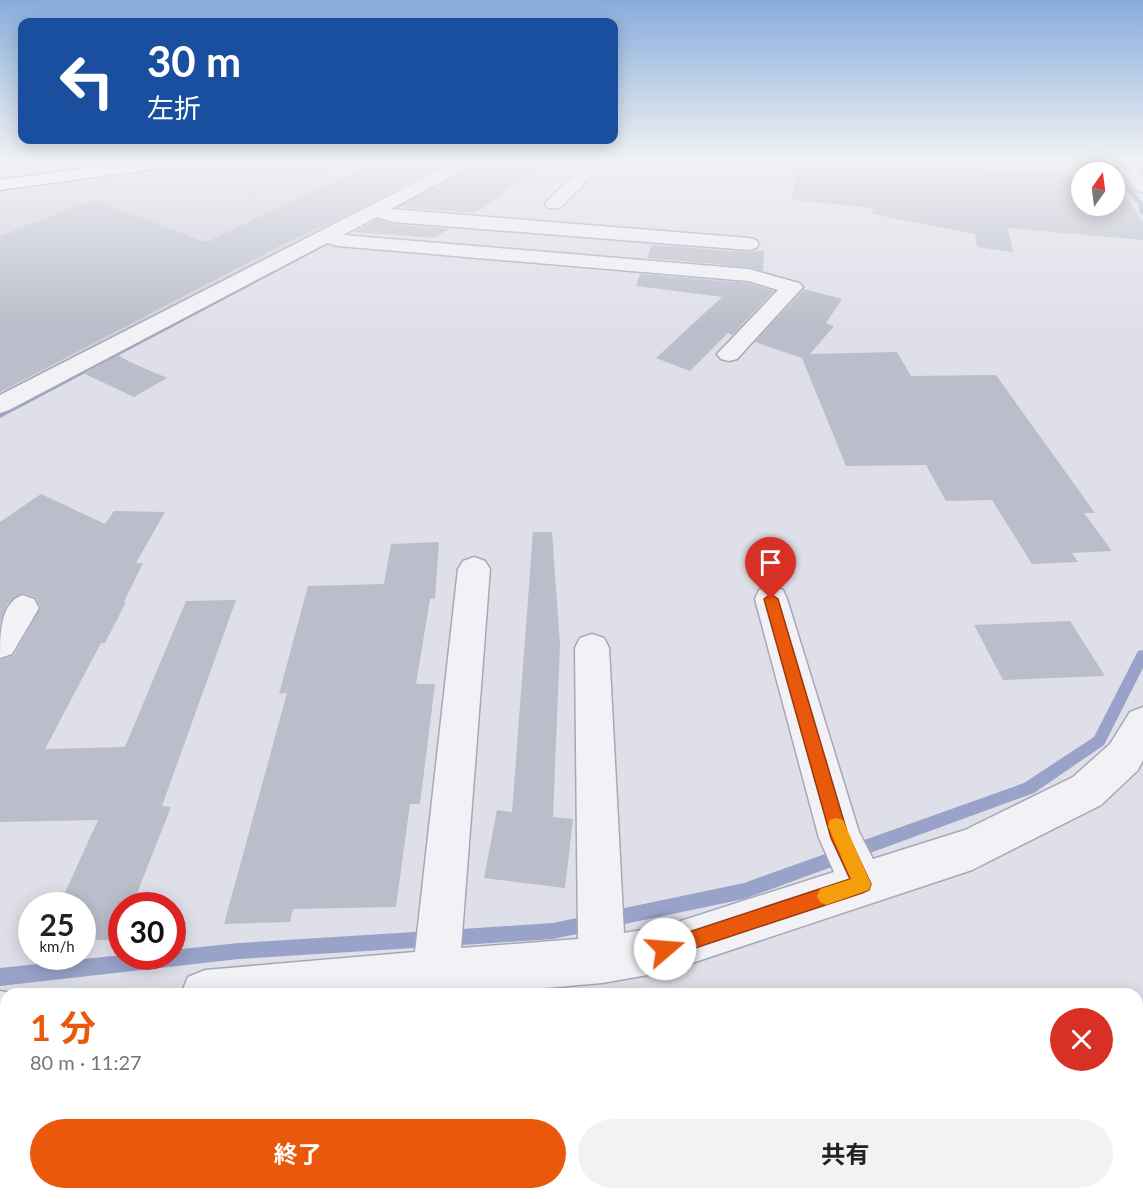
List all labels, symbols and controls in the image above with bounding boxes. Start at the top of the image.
text: 30 m [147,36,241,86]
icon: left [48,42,126,120]
text: 左折 [147,91,201,124]
north arrow [1071,162,1125,216]
map controls [1071,162,1125,216]
pin [745,537,796,599]
icon: arrive [754,546,787,579]
speed limit sign: 30 [108,892,186,970]
text: 25 [40,906,74,942]
position arrow [633,917,697,981]
text: km/h [39,937,75,955]
text: 1 分 [30,1005,96,1049]
button: close [1050,1008,1113,1071]
text: 80 m · 11:27 [30,1050,142,1074]
button: 終了 [30,1119,566,1188]
button: 共有 [578,1119,1113,1188]

